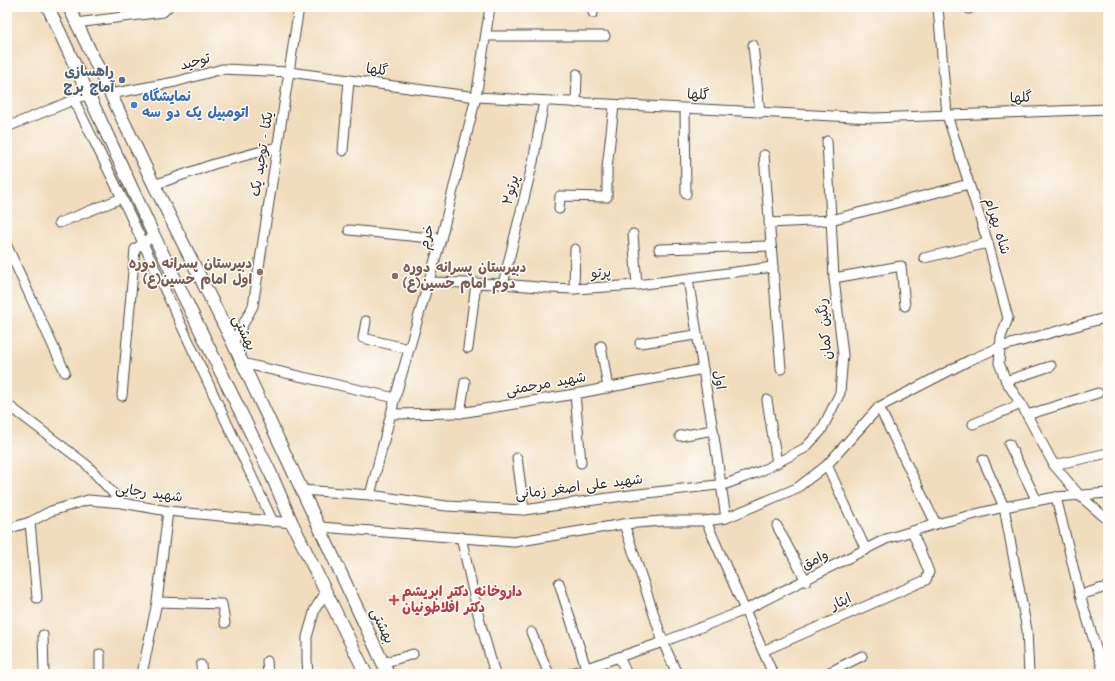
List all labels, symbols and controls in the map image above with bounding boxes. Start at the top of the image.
street label: توحید [177,48,214,76]
street label: گلها [365,59,389,81]
place label: راهسازی آماج برج [63,62,115,98]
marker: راهسازی آماج برج [117,75,127,85]
street label: گلها [686,84,710,106]
place label: نمایشگاه اتومبیل یک دو سه [142,87,249,123]
street label: گلها [1010,88,1032,108]
marker: نمایشگاه اتومبیل یک دو سه [129,100,139,110]
street label: یکتا - توحید یک [245,110,279,198]
street label: پرتو۲ [498,173,524,207]
street label: شاه بهرام [979,195,1015,257]
street label: خرم [414,222,441,252]
place label: دبیرستان پسرانه دوره اول امام حسین(ع) [129,254,252,290]
place label: دبیرستان پسرانه دوره دوم امام حسین(ع) [402,258,526,294]
street label: پرتو [589,262,612,284]
marker: دبیرستان پسرانه دوره اول امام حسین(ع) [255,267,265,277]
marker: دبیرستان پسرانه دوره دوم امام حسین(ع) [390,271,400,281]
street label: رنگین کمان [812,297,838,361]
street label: بهشتی [227,312,261,354]
street label: شهید مرحمتی [504,367,588,401]
street label: اول [708,369,730,391]
street label: شهید علی اصغر زمانی [514,469,644,505]
street label: شهید رجایی [114,478,184,508]
street label: وامق [798,545,832,575]
place label: داروخانه دکتر ابریشم دکتر افلاطونیان [402,582,523,618]
street label: ایثار [826,589,855,616]
marker: داروخانه دکتر ابریشم دکتر افلاطونیان [389,595,399,605]
street label: بهشتی [365,605,399,647]

